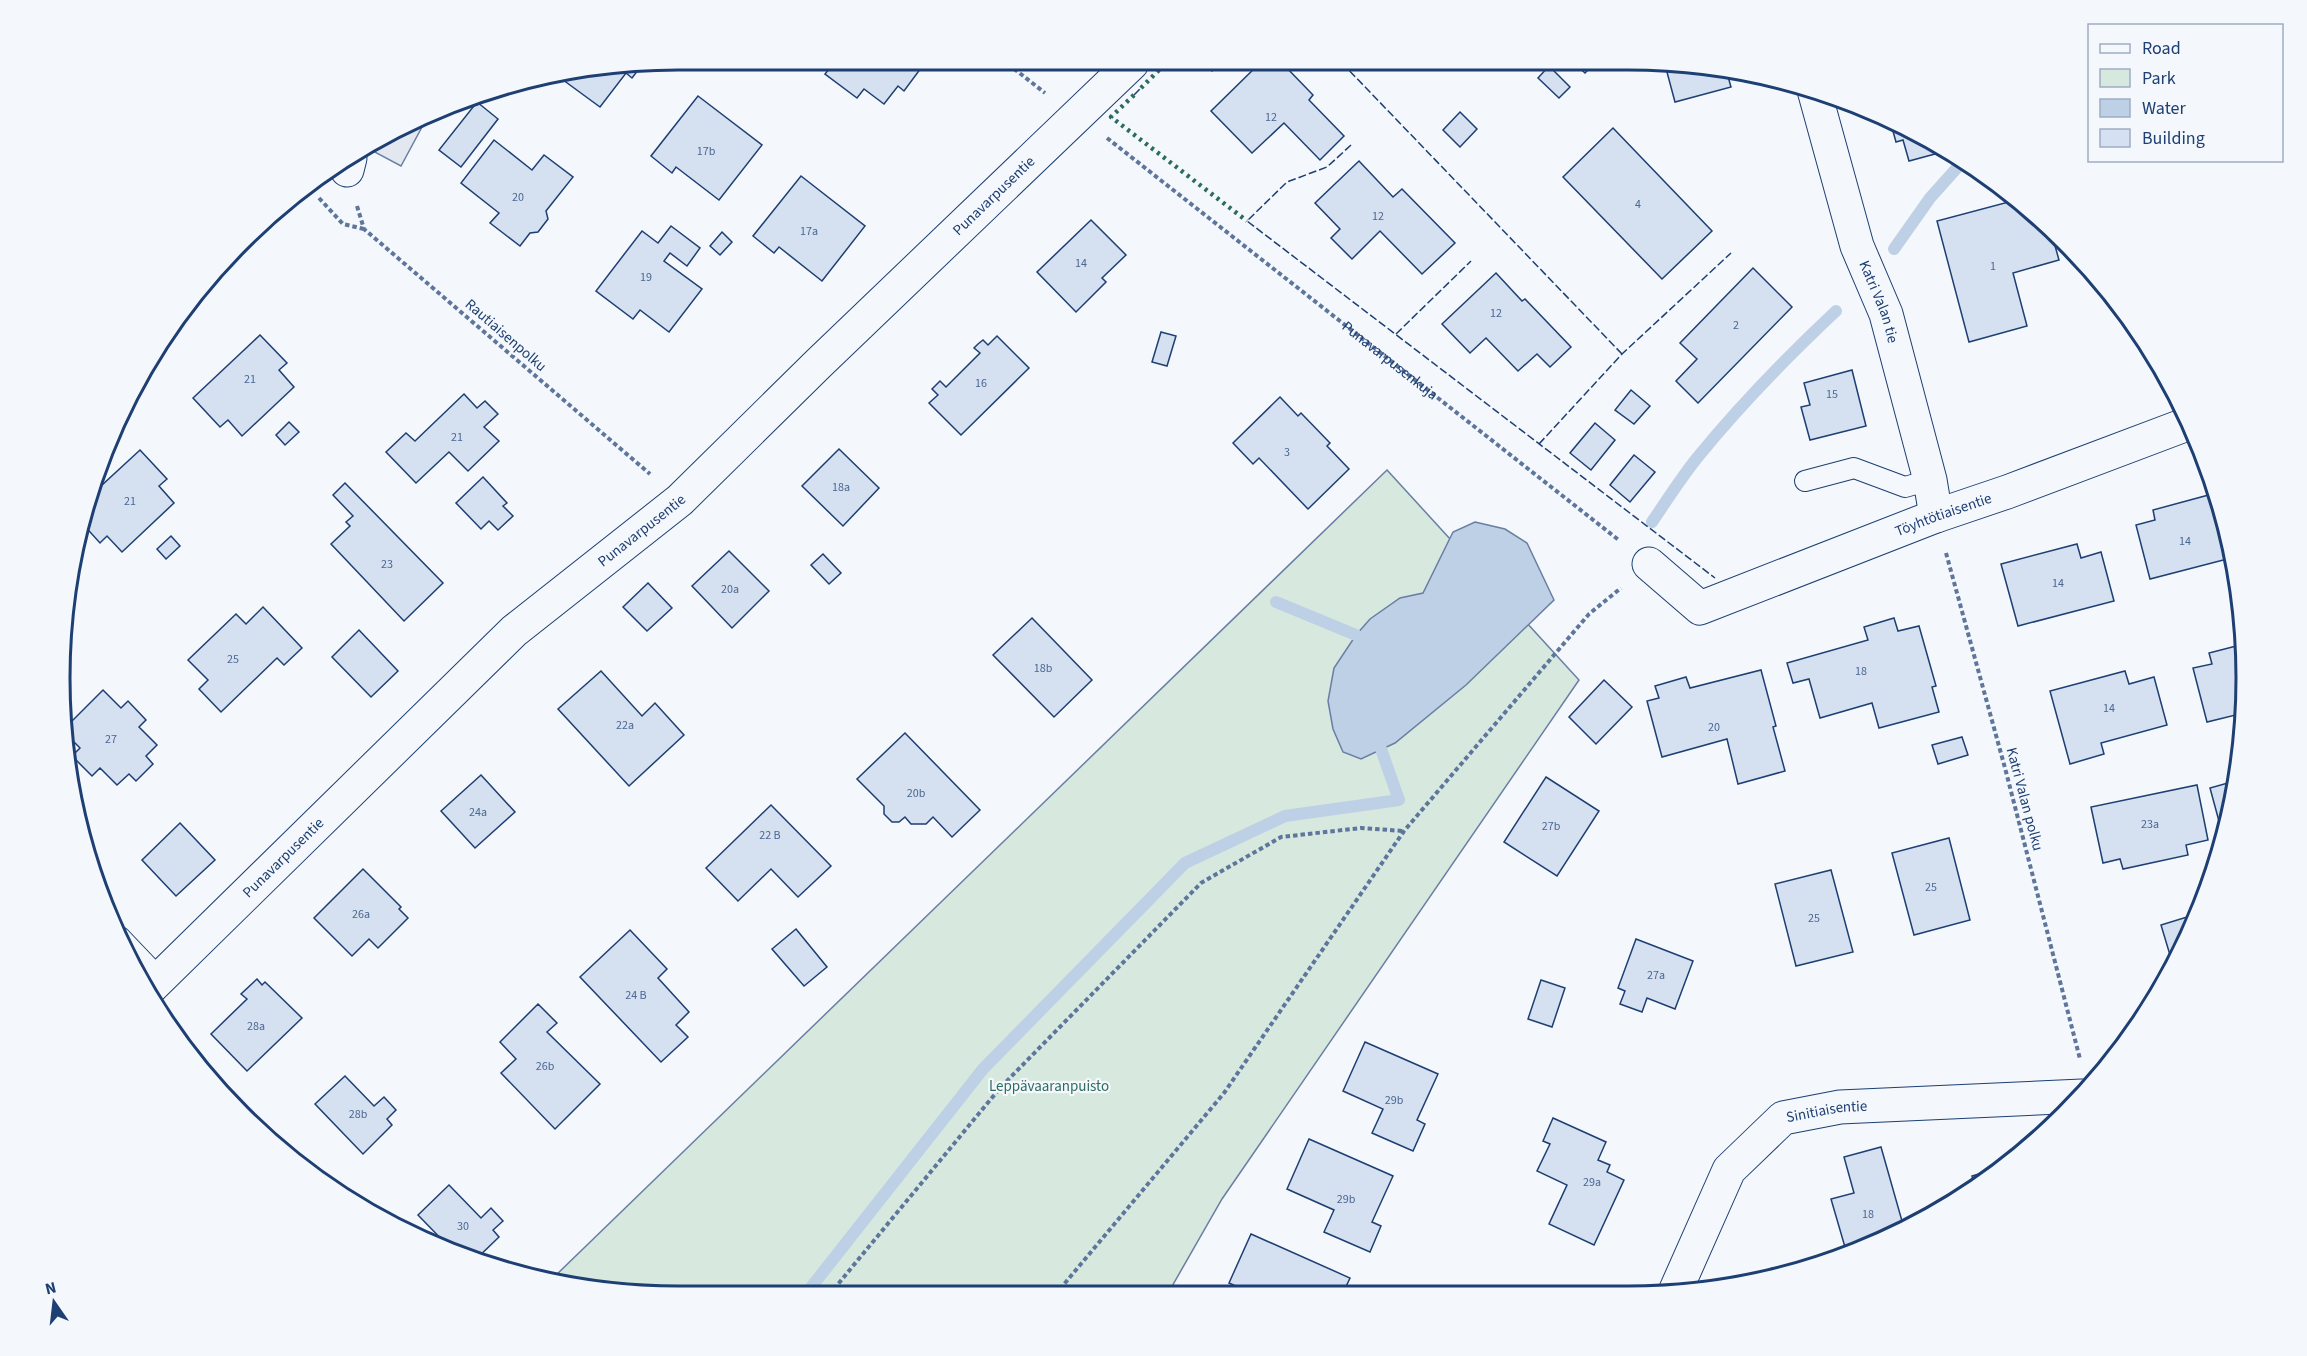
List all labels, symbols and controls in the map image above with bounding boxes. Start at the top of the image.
legend [2088,24,2283,162]
text: Road [2142,36,2181,61]
text: Park [2142,66,2176,91]
text: Water [2142,96,2186,121]
house number: 12 [1265,109,1277,126]
text: Building [2142,126,2205,151]
house number: 17b [697,143,716,160]
street label: Punavarpusentie [948,152,1040,240]
house number: 20 [512,189,524,206]
house number: 4 [1635,196,1641,213]
house number: 12 [1372,208,1384,225]
house number: 17a [800,223,818,240]
house number: 14 [1075,255,1087,272]
street label: Katri Valan tie [1853,257,1903,346]
house number: 1 [1990,258,1996,275]
house number: 19 [640,269,652,286]
street label: Rautiaisenpolku [460,294,551,377]
house number: 12 [1490,305,1502,322]
street label: Punavarpusenkuja [1337,316,1442,405]
house number: 2 [1733,317,1739,334]
house number: 21 [244,371,256,388]
house number: 16 [975,375,987,392]
house number: 15 [1826,386,1838,403]
house number: 21 [451,429,463,446]
house number: 3 [1284,444,1290,461]
house number: 18a [832,479,850,496]
street label: Töyhtötiaisentie [1892,488,1994,542]
street label: Punavarpusentie [594,490,691,572]
house number: 21 [124,493,136,510]
house number: 14 [2179,533,2191,550]
house number: 23 [381,556,393,573]
house number: 14 [2052,575,2064,592]
house number: 20a [721,581,739,598]
house number: 25 [227,651,239,668]
house number: 18b [1034,660,1053,677]
house number: 18 [1855,663,1867,680]
house number: 14 [2103,700,2115,717]
house number: 22a [616,717,634,734]
house number: 20 [1708,719,1720,736]
house number: 27 [105,731,117,748]
street label: Katri Valan polku [2001,745,2048,853]
house number: 20b [907,785,926,802]
house number: 24a [469,804,487,821]
street label: Punavarpusentie [238,813,329,903]
house number: 23a [2141,816,2159,833]
house number: 27b [1542,818,1561,835]
house number: 22 B [759,827,781,844]
house number: 25 [1925,879,1937,896]
house number: 26a [352,906,370,923]
house number: 25 [1808,910,1820,927]
house number: 27a [1647,967,1665,984]
house number: 24 B [625,987,647,1004]
house number: 28a [247,1018,265,1035]
house number: 26b [536,1058,555,1075]
park label: Leppävaaranpuisto [989,1076,1109,1097]
house number: 29b [1385,1092,1404,1109]
street label: Sinitiaisentie [1784,1096,1868,1128]
house number: 28b [349,1106,368,1123]
house number: 29a [1583,1174,1601,1191]
house number: 29b [1337,1191,1356,1208]
house number: 18 [1862,1206,1874,1223]
house number: 30 [457,1218,469,1235]
north arrow [24,1272,84,1332]
text: N [43,1276,58,1300]

